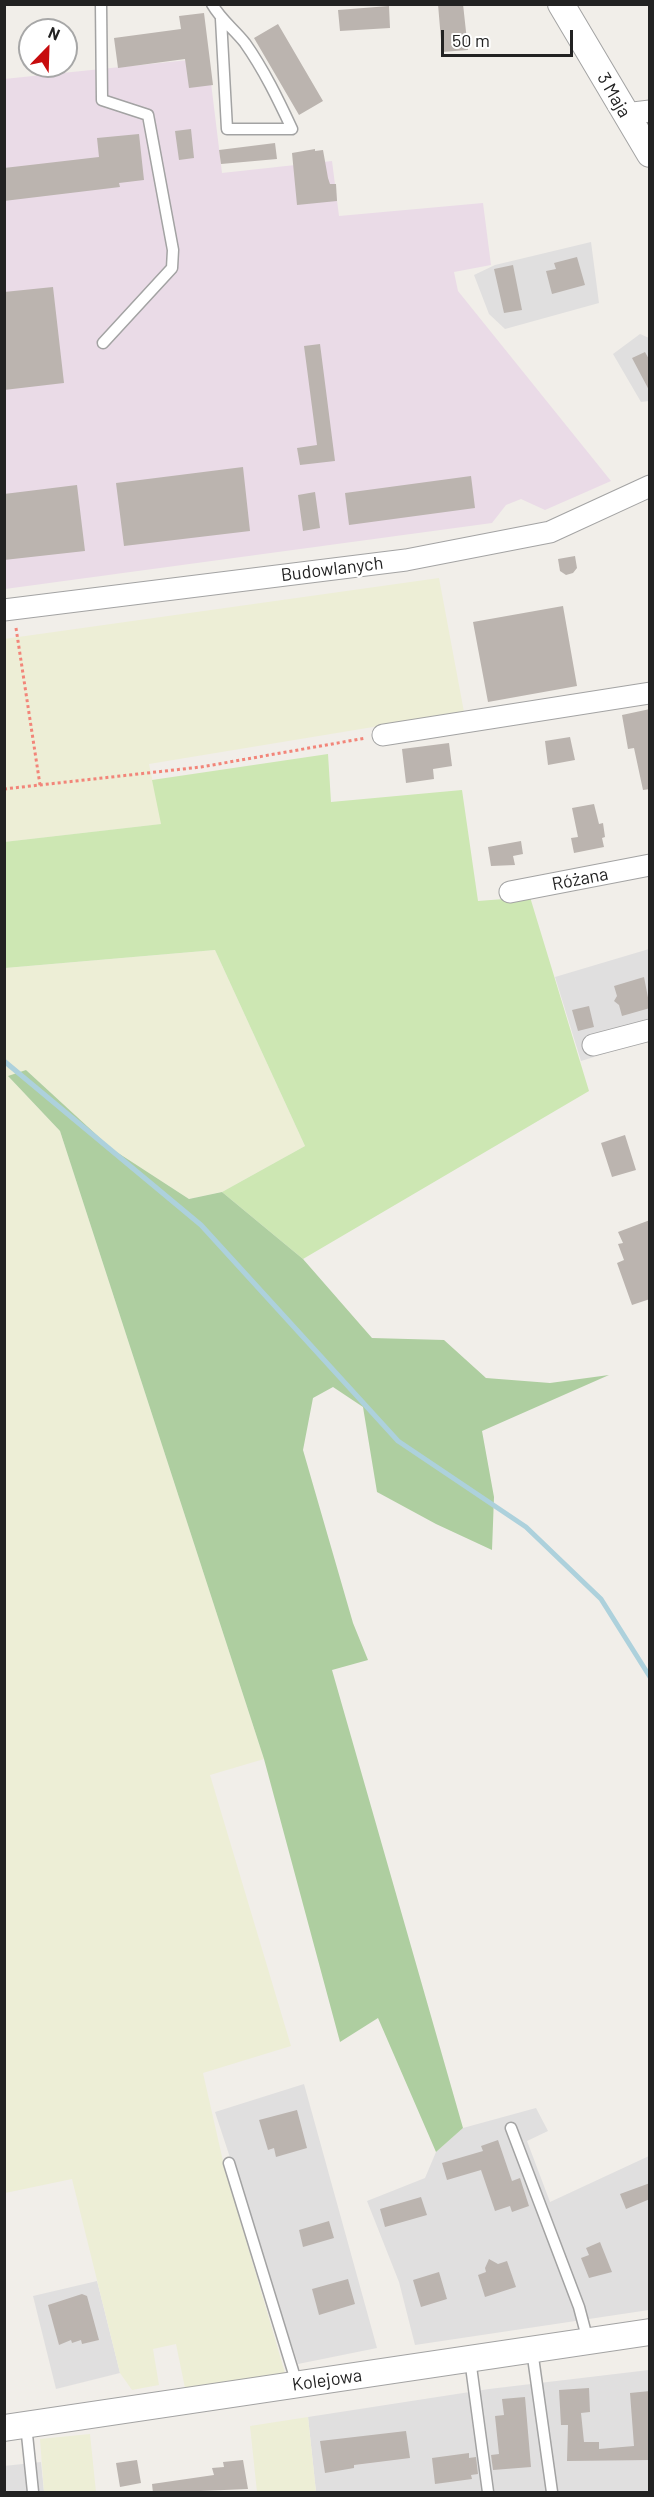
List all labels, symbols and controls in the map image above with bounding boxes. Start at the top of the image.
north arrow [18,18,78,78]
scale bar [444,18,576,56]
text: N [46,22,63,44]
text: 50 m [452,29,490,51]
street label: 3 Maja [593,69,635,121]
street label: Budowlanych [280,552,384,586]
street label: Różana [550,863,610,895]
street label: Kolejowa [291,2364,363,2396]

